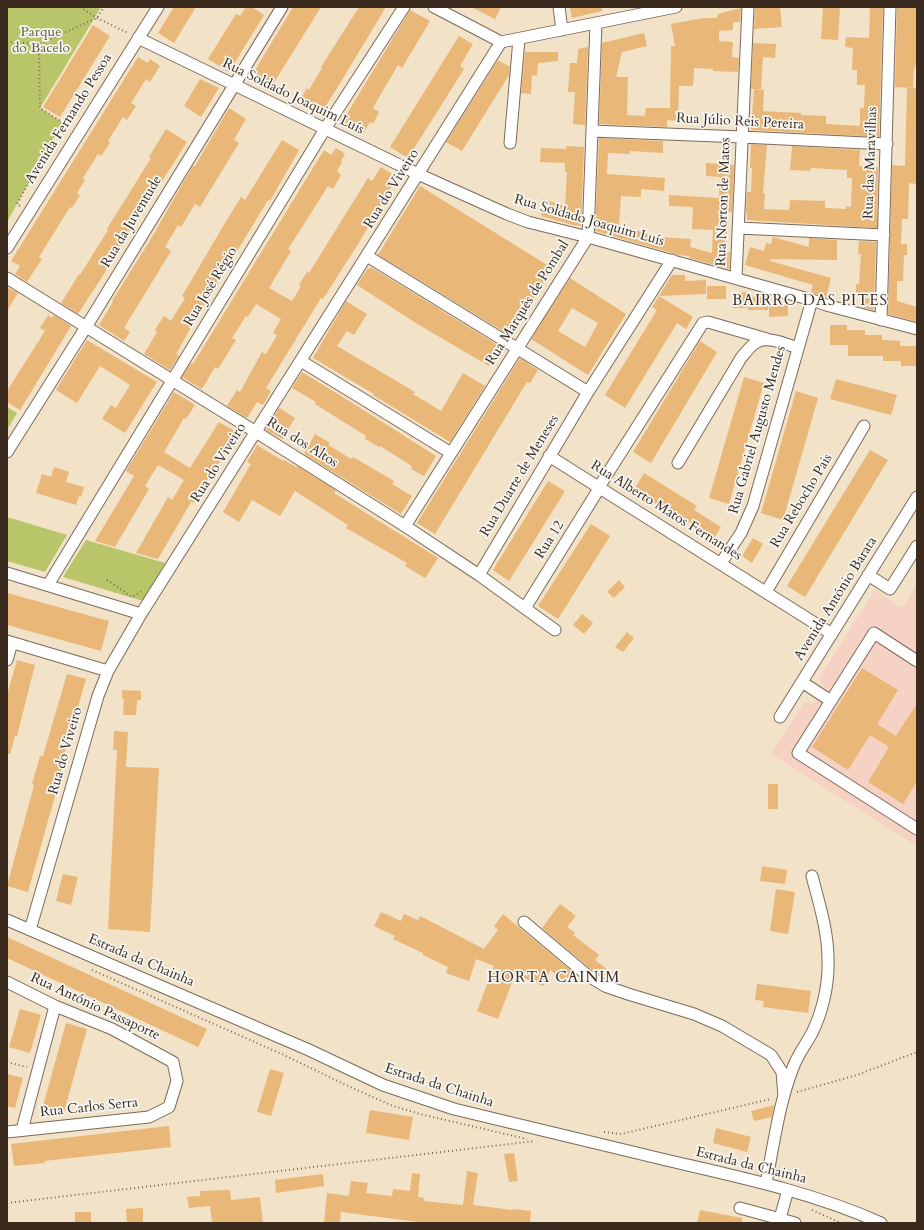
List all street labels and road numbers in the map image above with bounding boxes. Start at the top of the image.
street label: Avenida Fernando Pessoa [22,51,116,187]
street label: Rua Soldado Joaquim Luís [219,55,367,139]
street label: Rua das Maravilhas [861,106,881,220]
street label: Rua Júlio Reis Pereira [676,110,804,134]
street label: Rua Norton de Matos [713,137,735,267]
street label: Rua do Viveiro [361,146,423,232]
street label: Rua da Juventude [98,173,166,271]
street label: Rua Soldado Joaquim Luís [512,192,666,250]
street label: Rua Marquês de Pombal [483,238,573,368]
street label: Rua José Régio [181,244,241,330]
street label: Rua Gabriel Augusto Mendes [726,344,790,516]
street label: Rua Duarte de Meneses [477,412,563,540]
street label: Rua dos Altos [263,414,341,472]
street label: Rua do Viveiro [188,420,250,506]
street label: Rua Rebocho Pais [767,451,837,551]
street label: Rua Alberto Matos Fernandes [587,458,745,564]
street label: Rua 12 [532,518,568,562]
street label: Avenida António Barata [791,534,881,664]
street label: Rua do Viveiro [45,705,87,797]
street label: Estrada da Chainha [85,931,197,991]
street label: Rua António Passaporte [28,970,162,1044]
street label: Estrada da Chainha [382,1060,496,1112]
street label: Rua Carlos Serra [39,1095,139,1121]
street label: Estrada da Chainha [694,1144,808,1188]

